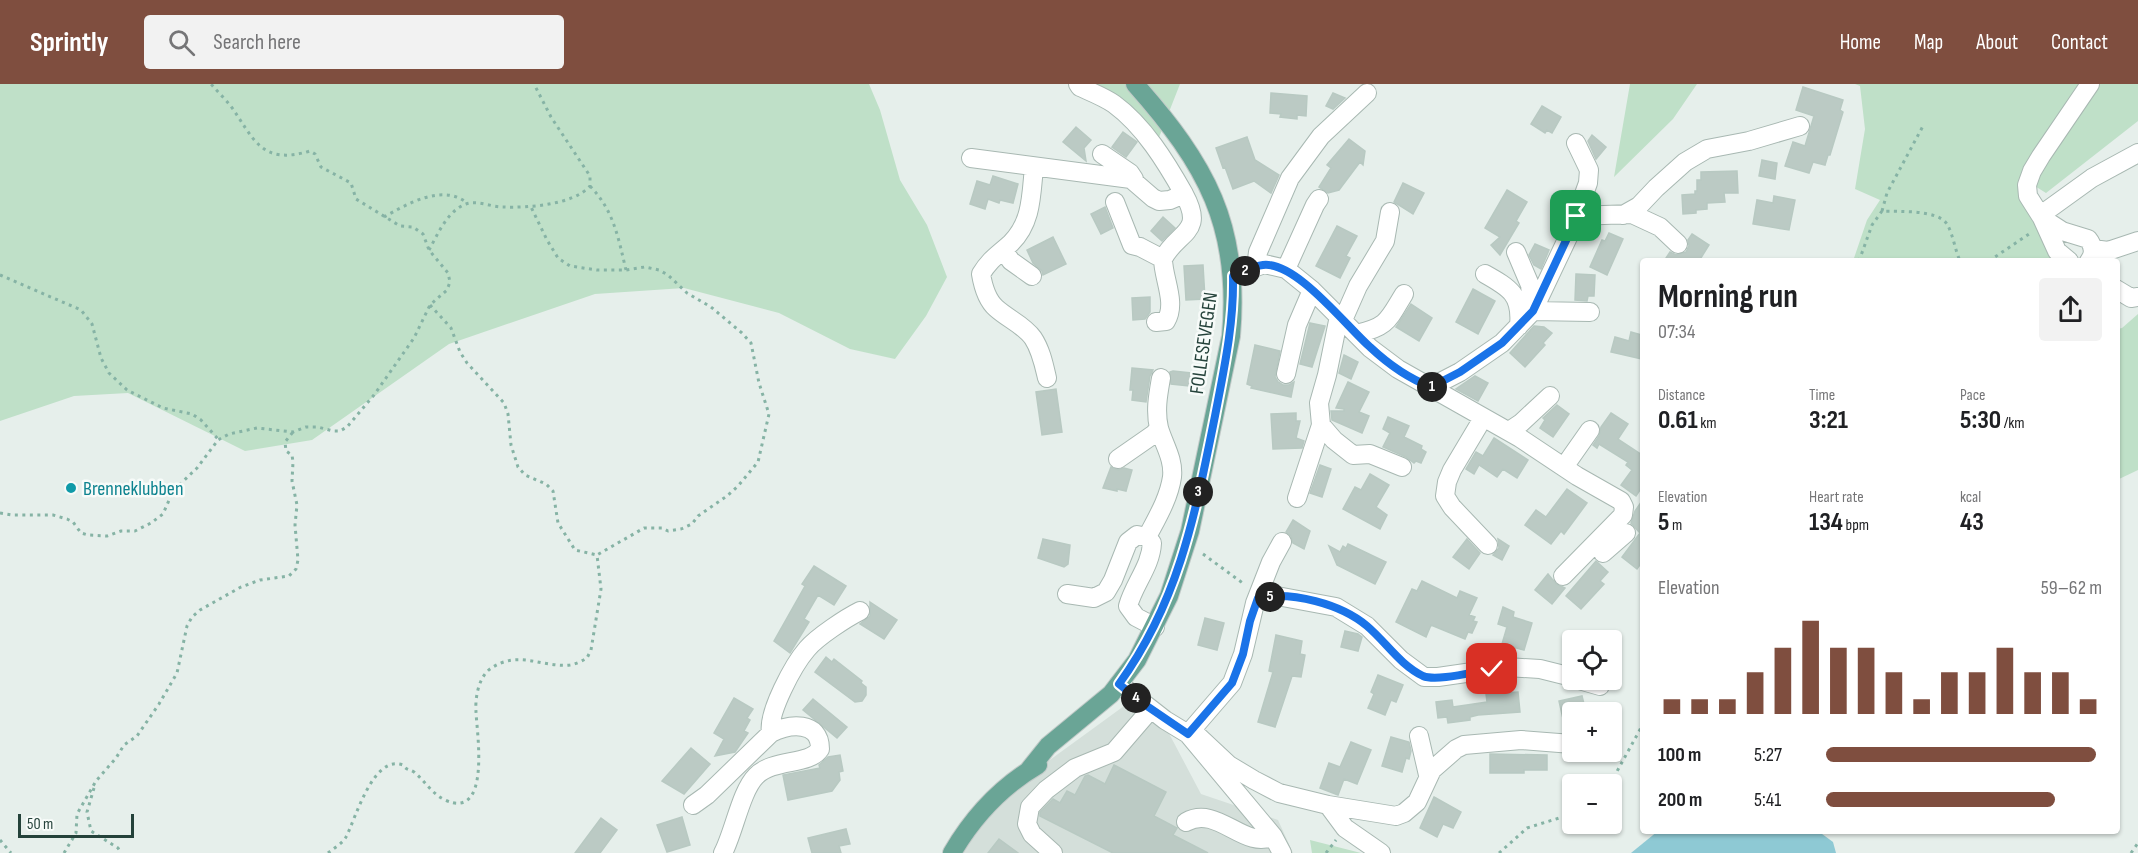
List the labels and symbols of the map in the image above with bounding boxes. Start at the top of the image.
pin [1550,190,1601,241]
pin: 2 [1230,256,1260,286]
street label: FOLLESEVEGEN [1185,291,1223,396]
pin: 1 [1417,372,1447,402]
place label: Brenneklubben [83,477,183,501]
pin: 3 [1183,477,1213,507]
marker: Brenneklubben [64,481,78,495]
pin: 5 [1255,582,1285,612]
pin [1466,643,1517,694]
pin: 4 [1121,683,1151,713]
scale bar [18,811,134,838]

